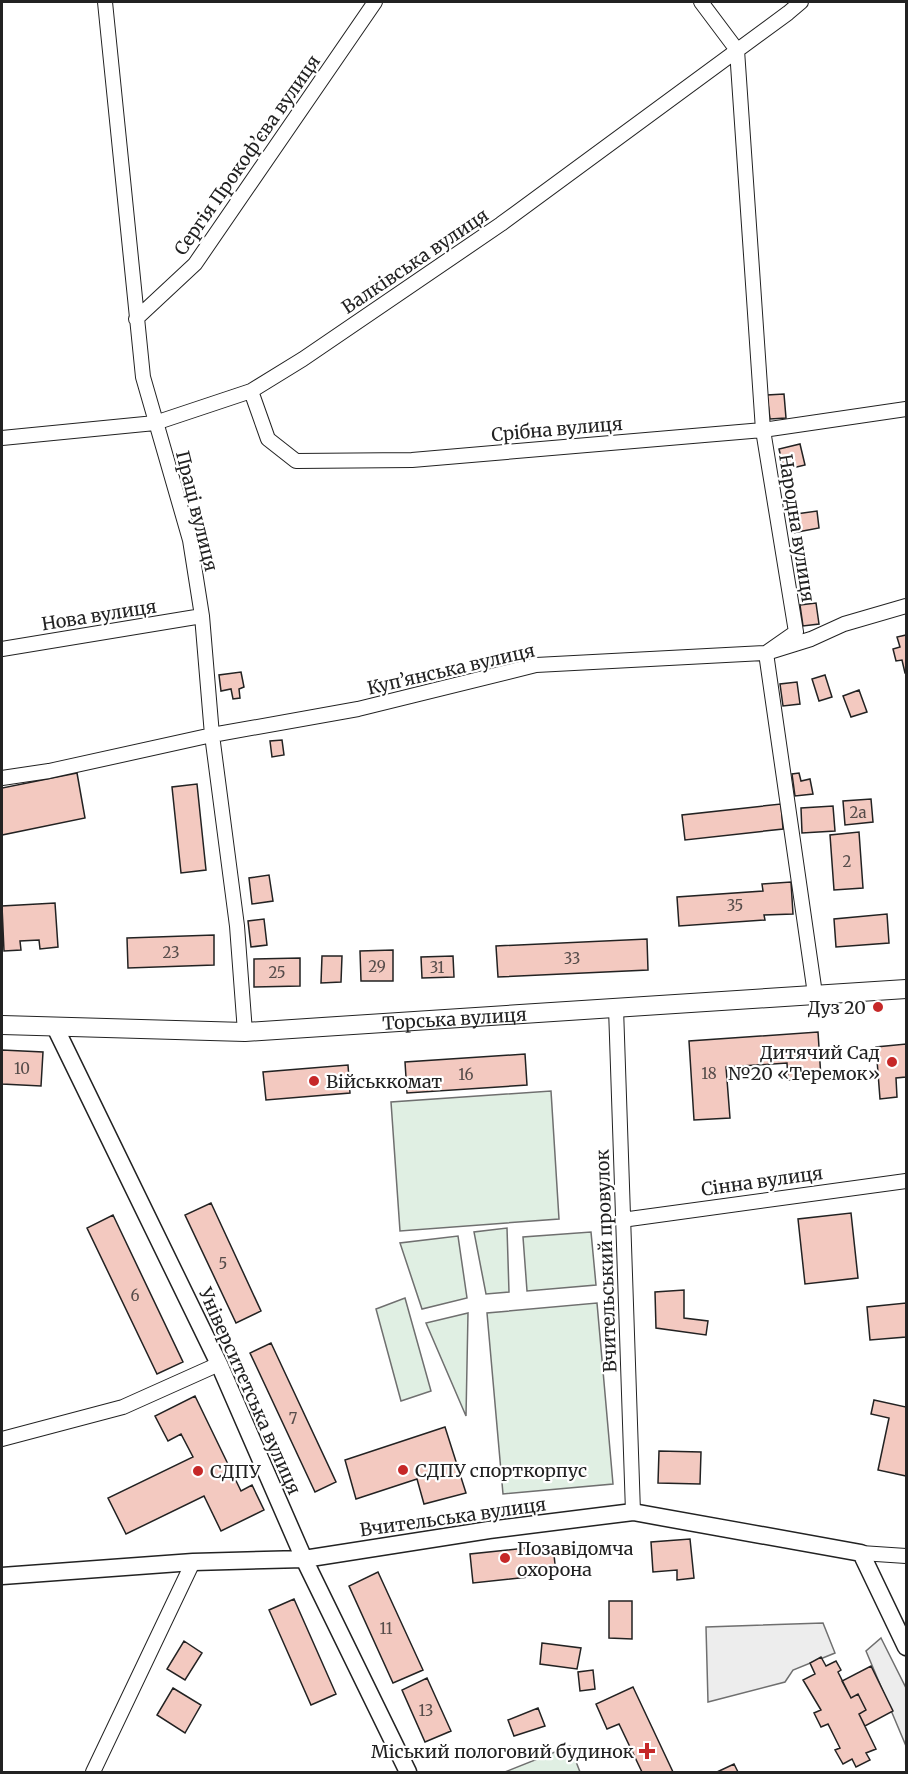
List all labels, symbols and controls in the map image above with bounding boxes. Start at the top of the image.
street label: Сергія Прокоф’єва вулиця [169,50,325,260]
street label: Валківська вулиця [337,203,493,319]
street label: Срібна вулиця [490,412,624,446]
street label: Праці вулиця [171,448,223,574]
street label: Народна вулиця [774,452,820,604]
street label: Нова вулиця [40,595,158,635]
street label: Куп’янська вулиця [365,638,537,700]
house number: 2а [849,803,867,822]
house number: 2 [843,852,852,871]
house number: 35 [727,896,743,915]
house number: 23 [163,943,179,962]
house number: 33 [564,949,580,968]
house number: 29 [368,957,386,976]
house number: 31 [430,958,445,977]
house number: 25 [268,963,286,982]
place label: Дуз 20 [808,996,866,1019]
marker: Дуз 20 [871,1000,885,1014]
street label: Торська вулиця [381,1002,528,1035]
place label: Дитячий Сад №20 «Теремок» [728,1041,880,1085]
marker: Дитячий Сад №20 «Теремок» [885,1055,899,1069]
house number: 10 [14,1059,30,1078]
house number: 18 [701,1064,717,1083]
house number: 16 [458,1065,474,1084]
place label: Військкомат [326,1070,442,1093]
marker: Військкомат [307,1074,321,1088]
street label: Вчительський провулок [591,1148,621,1373]
street label: Сінна вулиця [700,1161,825,1201]
house number: 5 [219,1254,227,1273]
street label: Університетська вулиця [194,1283,306,1498]
house number: 6 [130,1286,140,1305]
house number: 7 [289,1409,298,1428]
place label: СДПУ спорткорпус [415,1459,587,1482]
place label: СДПУ [210,1460,261,1483]
marker: СДПУ спорткорпус [396,1463,410,1477]
marker: СДПУ [191,1464,205,1478]
street label: Вчительська вулиця [358,1492,548,1541]
place label: Позавідомча охорона [517,1537,634,1581]
marker: Позавідомча охорона [498,1551,512,1565]
house number: 11 [379,1619,393,1638]
house number: 13 [419,1701,433,1720]
place label: Міський пологовий будинок [371,1740,635,1763]
marker: Міський пологовий будинок [638,1742,656,1760]

